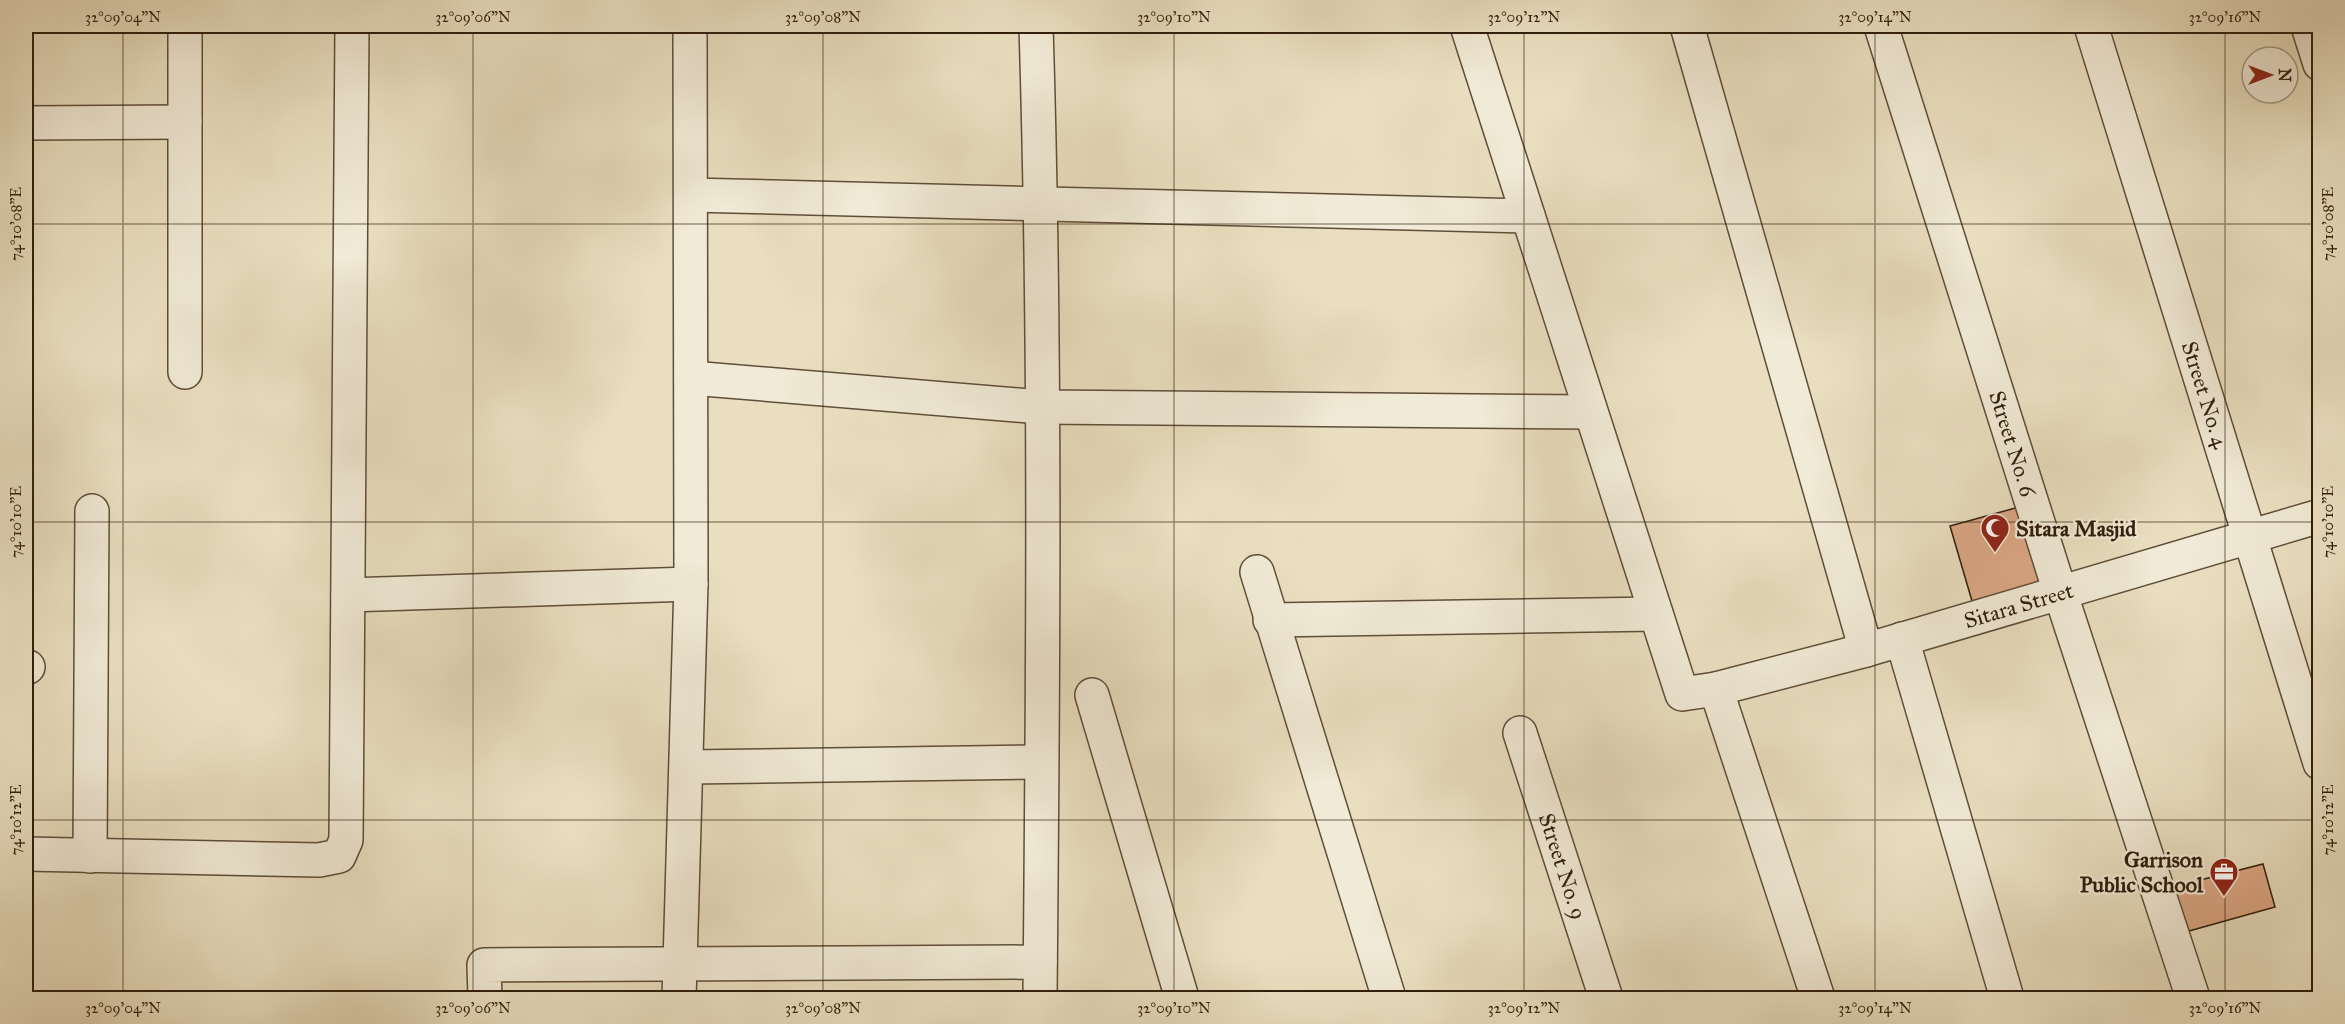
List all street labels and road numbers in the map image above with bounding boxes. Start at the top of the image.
street label: Street No. 4 [2176,338,2235,452]
street label: Street No. 6 [1984,387,2043,501]
street label: Sitara Street [1961,576,2077,634]
street label: Street No. 9 [1533,810,1593,923]

